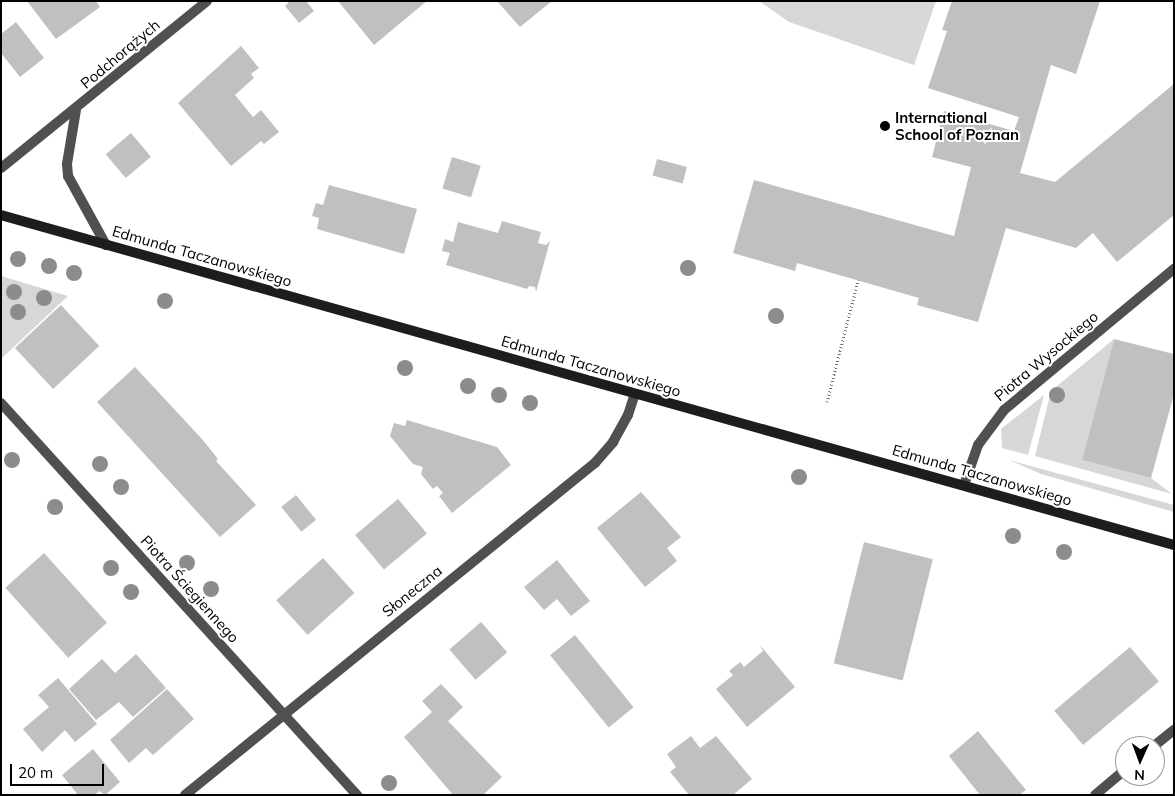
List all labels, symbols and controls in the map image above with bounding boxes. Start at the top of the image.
street label: Podchorążych [77,16,163,92]
place label: International School of Poznan [895,108,1019,143]
marker: International School of Poznan [879,120,891,132]
street label: Edmunda Taczanowskiego [110,222,294,290]
street label: Piotra Wysockiego [990,307,1102,405]
street label: Edmunda Taczanowskiego [499,332,683,400]
street label: Edmunda Taczanowskiego [890,441,1074,509]
street label: Piotra Ściegiennego [137,532,243,646]
street label: Słoneczna [379,562,445,620]
north arrow [1115,736,1165,786]
scale bar [12,754,106,786]
text: 20 m [18,763,53,782]
text: N [1134,766,1145,784]

